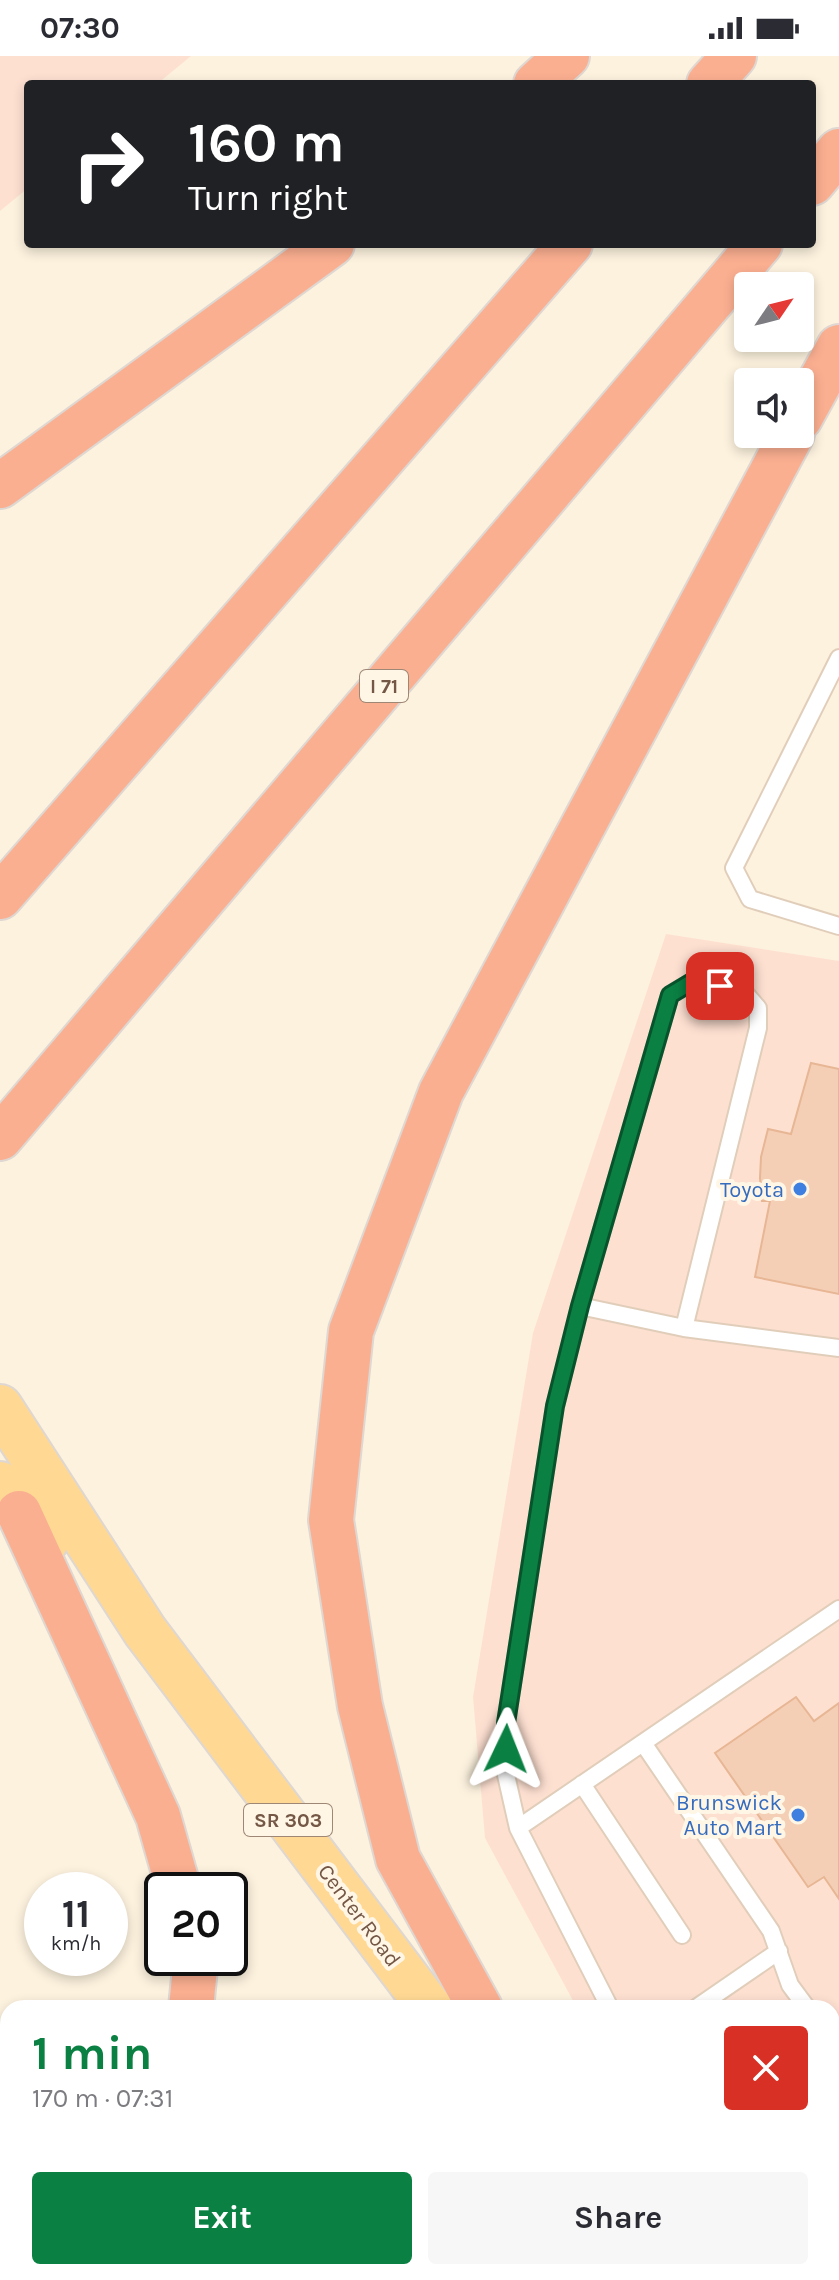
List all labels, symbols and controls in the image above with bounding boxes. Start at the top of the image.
text: 07:30 [40,10,120,46]
text: 160 m [188,110,345,175]
icon: right [56,112,160,216]
text: Turn right [188,177,348,219]
north arrow [734,272,814,352]
map controls [734,272,814,448]
button: sound [734,368,814,448]
road number: I 71 [360,670,408,702]
pin [686,952,754,1020]
icon: arrive [698,964,742,1008]
place label: Toyota [720,1177,784,1203]
marker: Toyota [791,1180,809,1198]
position arrow [464,1707,548,1791]
place label: Brunswick Auto Mart [676,1790,782,1841]
road number: SR 303 [244,1804,332,1836]
marker: Brunswick Auto Mart [789,1806,807,1824]
street label: Center Road [312,1859,406,1972]
speed limit sign: 20 [144,1872,248,1976]
text: 11 [62,1890,90,1937]
text: km/h [51,1932,101,1955]
text: 1 min [32,2025,152,2081]
button: close [724,2026,808,2110]
text: 170 m · 07:31 [32,2083,173,2114]
button: Exit [32,2172,412,2264]
button: Share [428,2172,808,2264]

